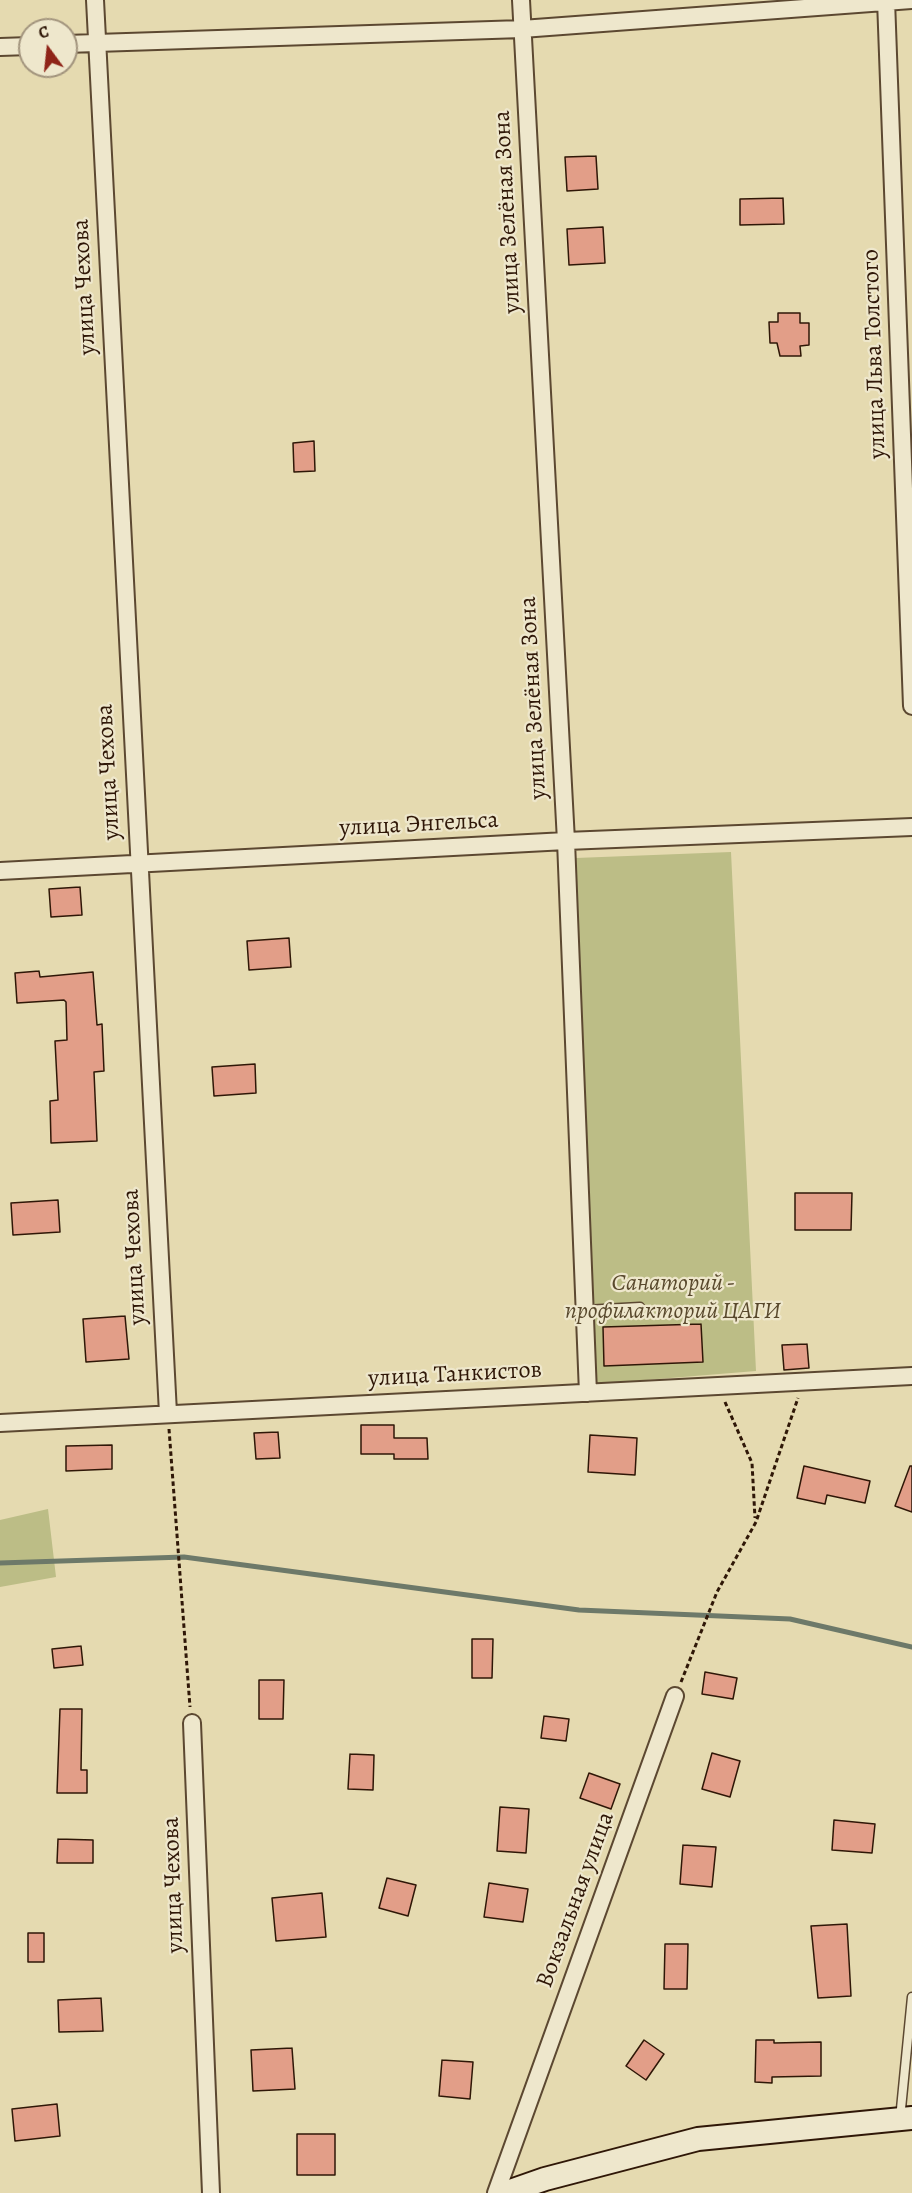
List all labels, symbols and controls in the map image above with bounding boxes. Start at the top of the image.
north arrow [18,18,78,78]
text: С [36,21,51,44]
street label: улица Зелёная Зона [488,110,528,314]
street label: улица Чехова [67,218,103,356]
street label: улица Льва Толстого [857,248,893,460]
street label: улица Зелёная Зона [514,596,554,800]
street label: улица Чехова [91,703,127,841]
street label: улица Энгельса [339,806,499,844]
street label: улица Чехова [117,1188,153,1326]
park label: Санаторий - профилакторий ЦАГИ [565,1270,781,1326]
street label: улица Танкистов [367,1356,543,1394]
street label: Вокзальная улица [531,1808,621,1992]
street label: улица Чехова [157,1816,191,1954]

